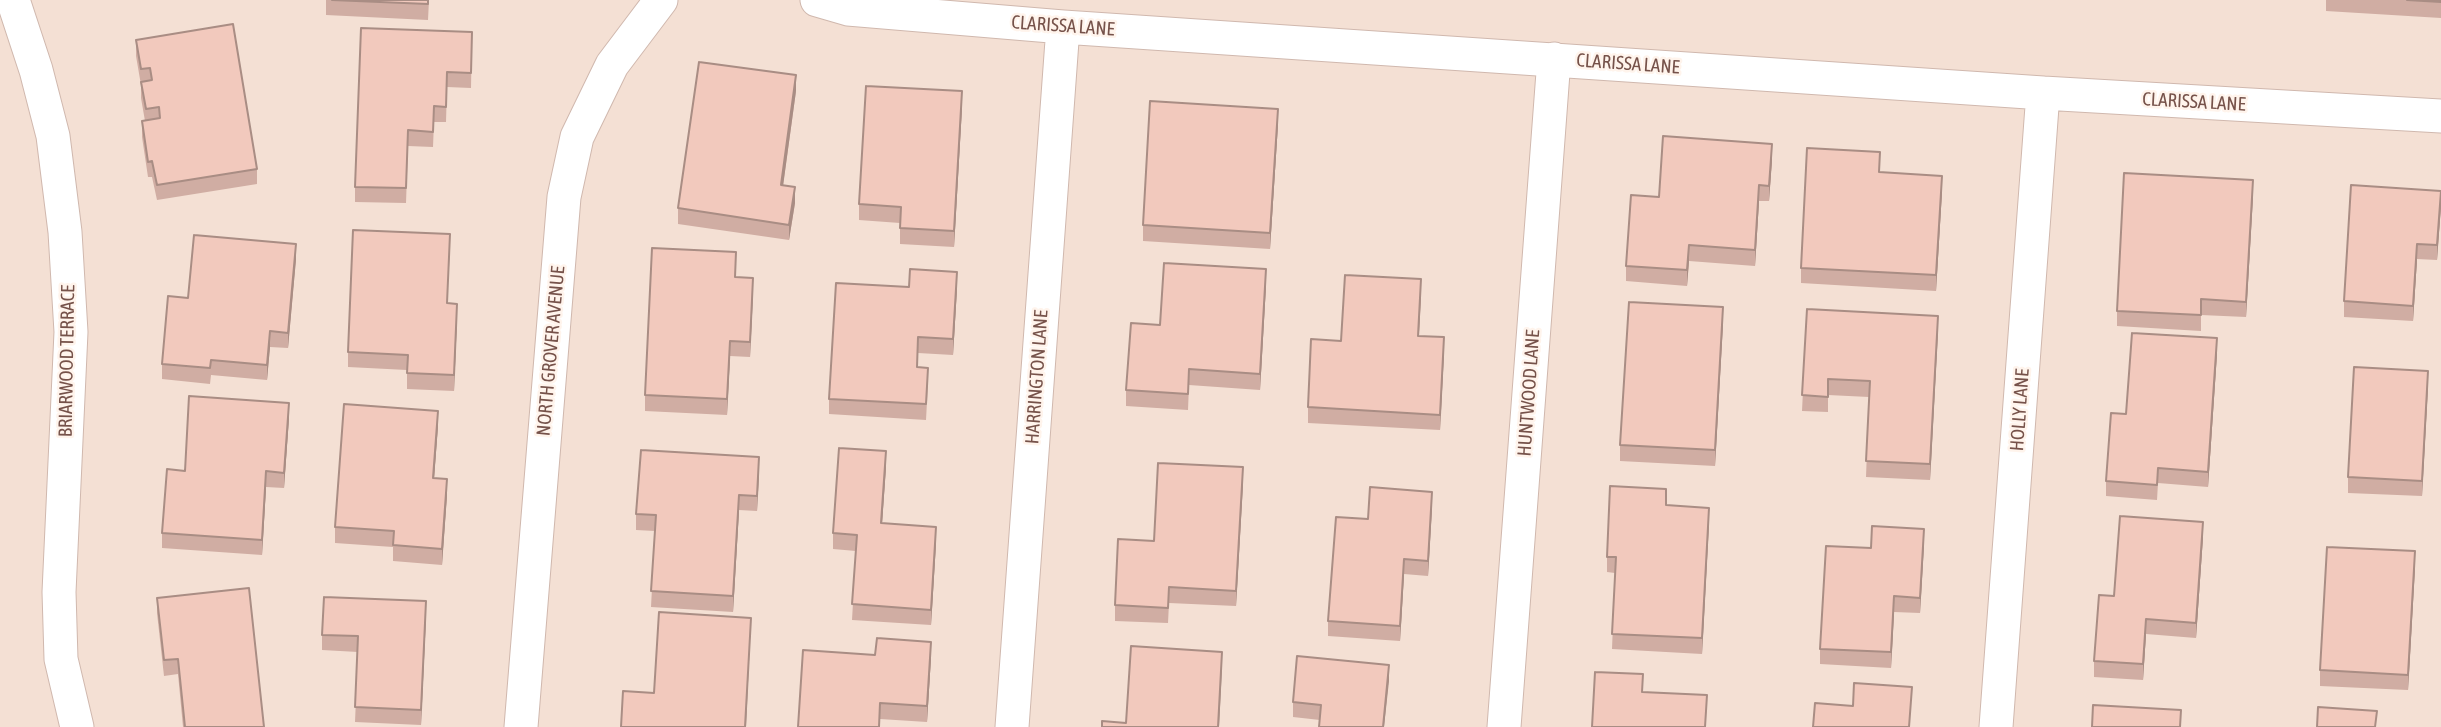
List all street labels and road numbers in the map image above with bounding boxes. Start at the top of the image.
street label: CLARISSA LANE [1011,11,1115,41]
street label: CLARISSA LANE [1576,49,1680,79]
street label: CLARISSA LANE [2142,88,2246,116]
street label: NORTH GROVER AVENUE [532,265,570,437]
street label: BRIARWOOD TERRACE [54,285,80,437]
street label: HARRINGTON LANE [1021,309,1053,445]
street label: HUNTWOOD LANE [1513,329,1545,457]
street label: HOLLY LANE [2006,368,2034,452]

